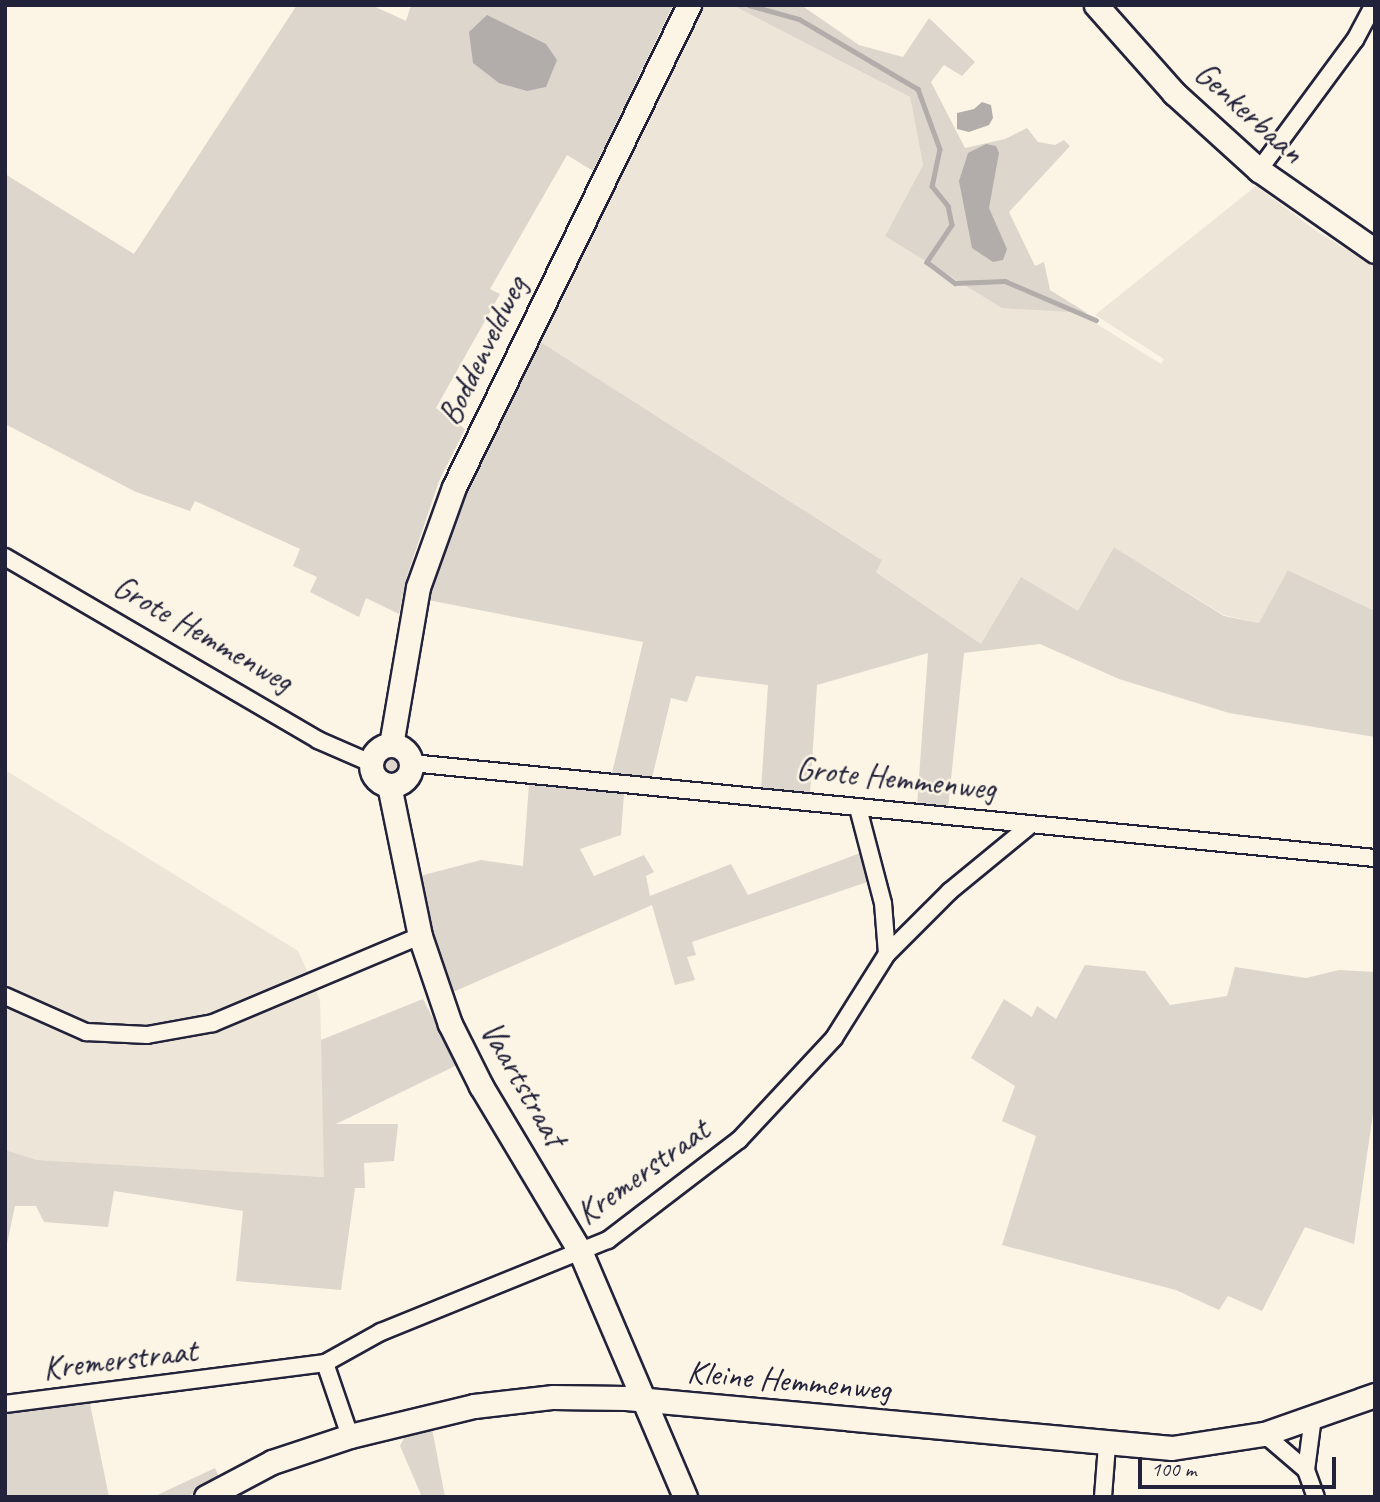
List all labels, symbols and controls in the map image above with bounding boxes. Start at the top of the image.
street label: Genkerbaan [1186,54,1312,172]
street label: Boddenveldweg [430,270,536,432]
street label: Grote Hemmenweg [106,566,300,702]
street label: Grote Hemmenweg [793,749,999,809]
street label: Vaartstraat [471,1014,575,1154]
street label: Kremerstraat [569,1110,717,1234]
street label: Kremerstraat [41,1331,199,1389]
street label: Kleine Hemmenweg [685,1352,893,1410]
scale bar [1142,1442,1340,1486]
text: 100 m [1151,1456,1196,1482]

